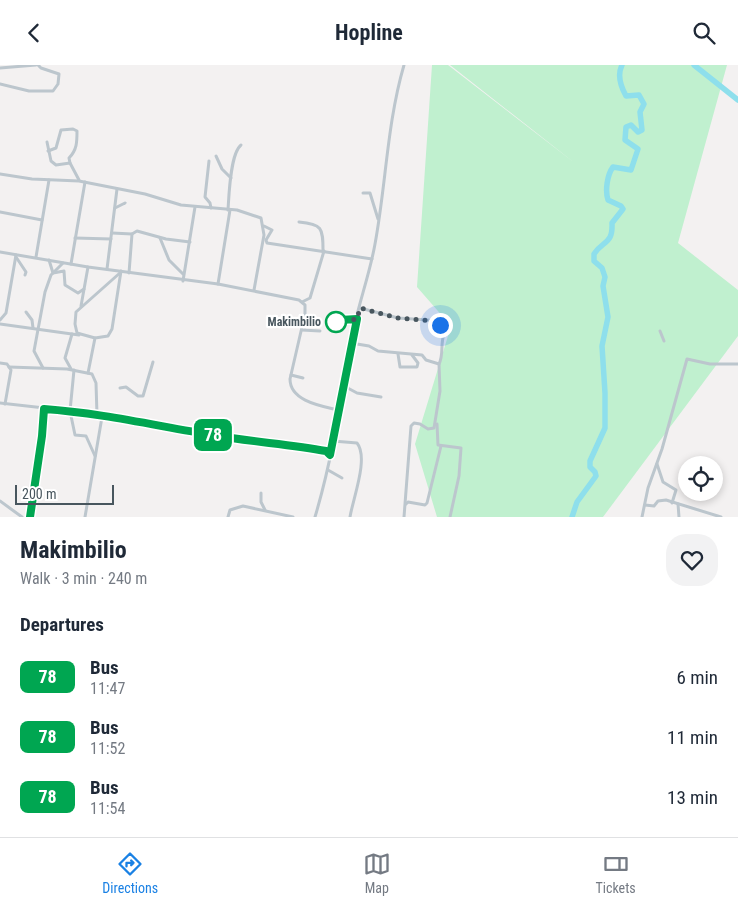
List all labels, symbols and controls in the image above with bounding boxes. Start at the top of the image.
icon: back [20,19,48,47]
icon: search [690,19,718,47]
text: Hopline [335,20,403,45]
marker: Makimbilio [325,311,347,333]
your location [428,313,453,338]
place label: Makimbilio [268,315,321,329]
line badge: 78 [190,419,236,451]
text: 78 [204,424,222,445]
map controls [678,456,723,501]
button: locate [678,456,723,501]
scale bar [15,482,114,505]
text: 200 m [22,486,57,502]
button: heart [666,534,718,586]
text: Makimbilio [20,536,127,564]
text: Walk · 3 min · 240 m [20,569,147,588]
text: Departures [20,613,104,636]
text: Bus [90,656,119,679]
text: 78 [38,666,57,687]
text: 6 min [676,666,718,689]
text: 11:47 [90,679,125,698]
text: Bus [90,716,119,739]
text: 78 [38,726,57,747]
text: 11 min [667,726,718,749]
text: 11:52 [90,739,125,758]
text: Bus [90,776,119,799]
text: 78 [38,786,57,807]
text: 13 min [667,786,718,809]
text: 11:54 [90,799,125,818]
tab: Directions [102,850,158,896]
tab: Map [363,850,391,896]
tab: Tickets [595,850,636,896]

